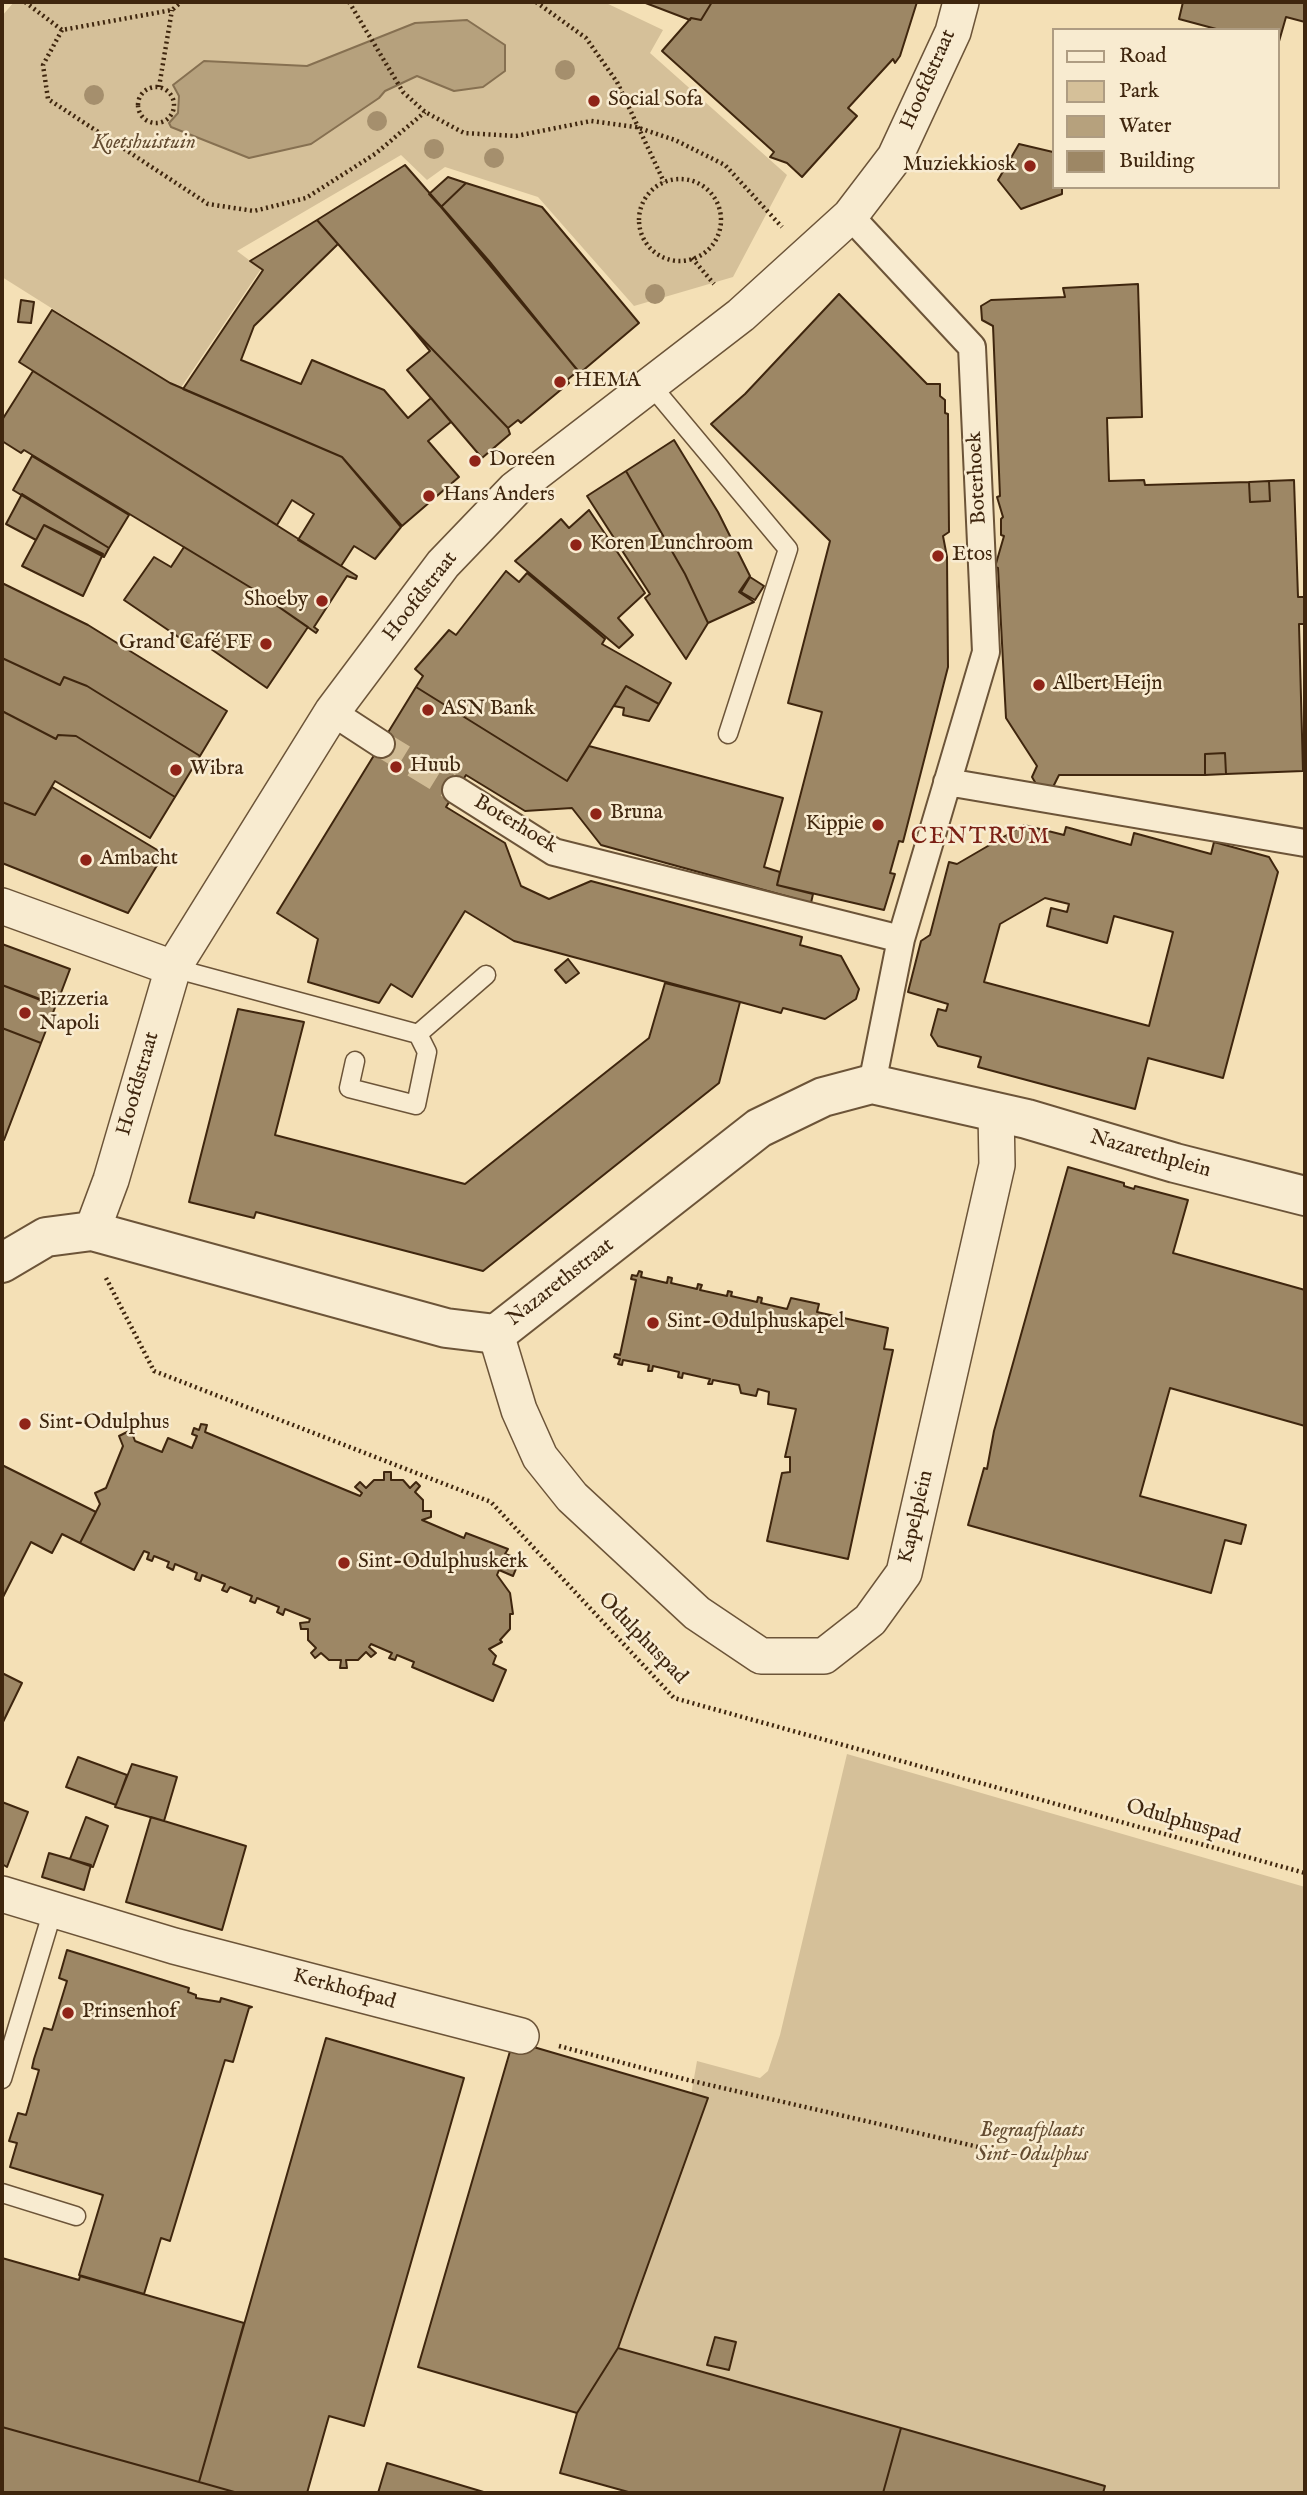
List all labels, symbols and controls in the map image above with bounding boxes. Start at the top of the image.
street label: Hoofdstraat [896,26,962,134]
legend [1052,28,1279,189]
text: Road [1119,43,1166,70]
text: Park [1119,78,1159,105]
place label: Social Sofa [608,88,703,114]
marker: Social Sofa [586,93,602,109]
text: Water [1119,113,1171,140]
park label: Koetshuistuin [92,131,196,157]
text: Building [1119,148,1194,175]
place label: Muziekkiosk [903,153,1016,179]
marker: Muziekkiosk [1022,158,1038,174]
place label: HEMA [574,369,641,395]
marker: HEMA [552,374,568,390]
street label: Boterhoek [963,431,993,525]
place label: Doreen [489,448,555,474]
marker: Doreen [467,453,483,469]
place label: Hans Anders [443,483,555,509]
marker: Hans Anders [421,488,437,504]
place label: Koren Lunchroom [590,532,753,558]
marker: Koren Lunchroom [568,537,584,553]
place label: Etos [952,543,992,569]
street label: Hoofdstraat [378,547,464,647]
marker: Etos [930,548,946,564]
place label: Shoeby [244,588,308,614]
marker: Shoeby [314,593,330,609]
place label: Grand Café FF [119,631,252,657]
marker: Grand Café FF [258,636,274,652]
place label: Albert Heijn [1053,672,1162,698]
marker: Albert Heijn [1031,677,1047,693]
place label: ASN Bank [442,697,535,723]
marker: ASN Bank [420,702,436,718]
place label: Huub [410,754,461,780]
place label: Wibra [190,757,244,783]
marker: Huub [388,759,404,775]
marker: Wibra [168,762,184,778]
street label: Boterhoek [469,790,561,860]
place label: Bruna [610,801,663,827]
marker: Bruna [588,806,604,822]
place label: Kippie [805,812,864,838]
marker: Kippie [870,817,886,833]
district label: CENTRUM [912,824,1050,852]
place label: Ambacht [100,847,178,873]
marker: Ambacht [78,852,94,868]
place label: Pizzeria Napoli [39,988,108,1038]
marker: Pizzeria Napoli [17,1005,33,1021]
street label: Hoofdstraat [112,1029,166,1139]
street label: Nazarethplein [1087,1126,1213,1184]
street label: Nazarethstraat [502,1233,620,1333]
place label: Sint-Odulphuskapel [667,1310,844,1336]
marker: Sint-Odulphuskapel [645,1315,661,1331]
place label: Sint-Odulphus [39,1411,169,1437]
marker: Sint-Odulphus [17,1416,33,1432]
street label: Kapelplein [894,1468,940,1566]
place label: Sint-Odulphuskerk [358,1550,528,1576]
marker: Sint-Odulphuskerk [336,1555,352,1571]
street label: Odulphuspad [592,1588,692,1690]
street label: Odulphuspad [1123,1795,1243,1851]
street label: Kerkhofpad [290,1964,398,2016]
place label: Prinsenhof [82,2000,177,2026]
marker: Prinsenhof [60,2005,76,2021]
park label: Begraafplaats Sint-Odulphus [976,2119,1088,2169]

